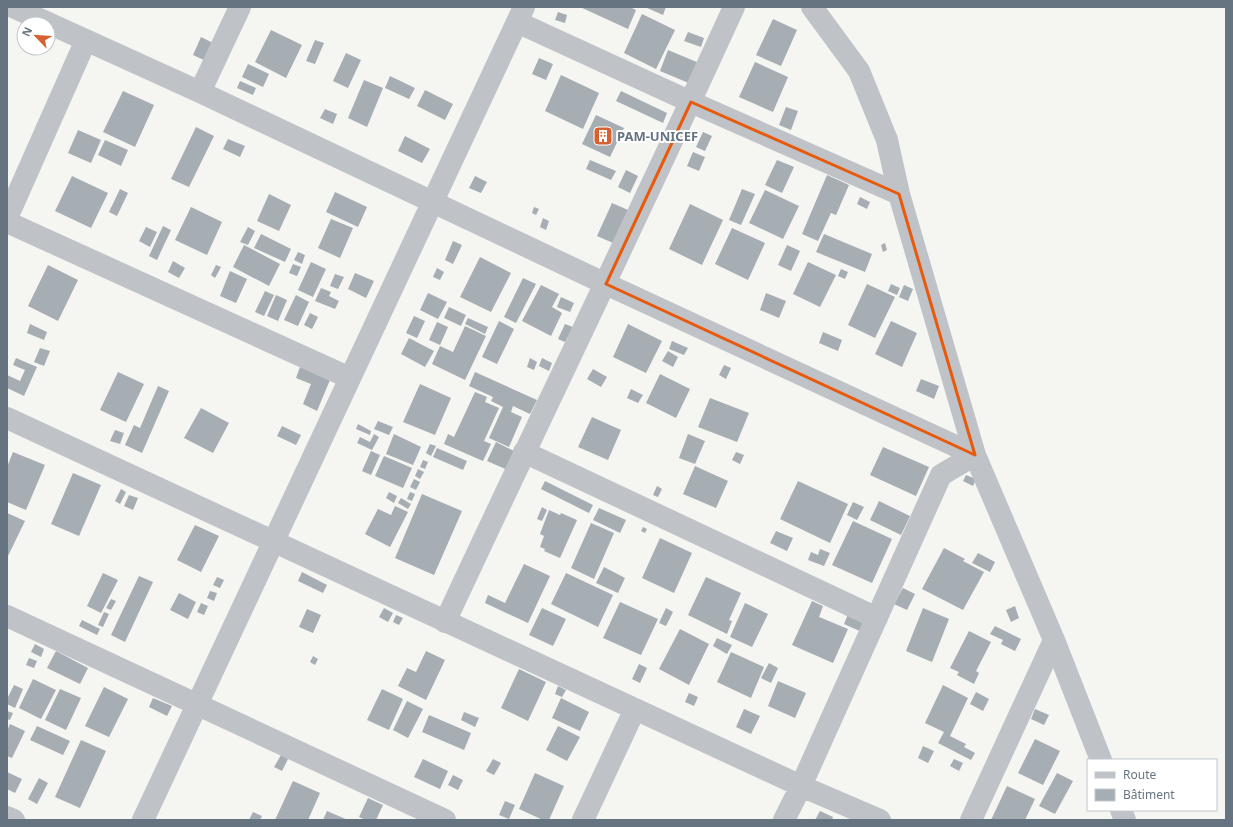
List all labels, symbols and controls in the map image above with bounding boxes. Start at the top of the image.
north arrow [16,16,56,56]
text: N [18,24,35,39]
building icon: PAM-UNICEF [592,125,614,147]
place label: PAM-UNICEF [617,127,698,145]
legend [1087,759,1217,811]
text: Route [1123,766,1156,783]
text: Bâtiment [1123,786,1175,803]

